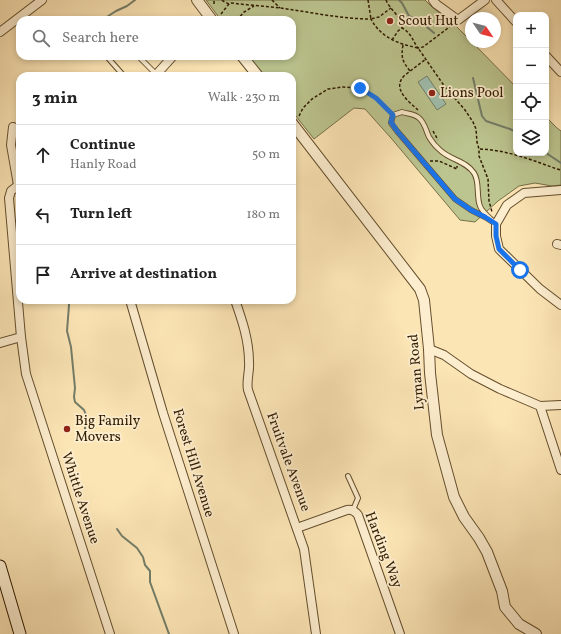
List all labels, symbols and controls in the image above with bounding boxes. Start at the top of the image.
place label: Scout Hut [398,12,458,31]
north arrow [465,12,501,48]
map controls [513,12,549,156]
button: + [513,12,549,48]
search box [16,16,296,60]
marker: Scout Hut [385,16,395,26]
icon: search [30,27,52,49]
text: Search here [62,28,139,49]
button: − [513,48,549,84]
route end [351,79,369,97]
place label: Lions Pool [440,84,503,103]
button: locate [513,84,549,120]
text: 3 min [32,87,78,110]
marker: Lions Pool [427,88,437,98]
text: Walk · 230 m [208,89,280,107]
button: layers [513,120,549,156]
text: Continue [70,135,135,156]
icon: ahead [32,144,54,166]
text: 50 m [252,146,280,164]
text: Hanly Road [70,156,137,174]
icon: left [32,204,54,226]
text: Turn left [70,204,132,225]
text: 180 m [246,206,280,224]
route start [511,261,529,279]
icon: arrive [32,264,54,286]
text: Arrive at destination [70,264,217,285]
street label: Lyman Road [404,333,430,411]
street label: Forest Hill Avenue [167,406,219,520]
street label: Fruitvale Avenue [261,410,315,515]
place label: Big Family Movers [75,412,141,447]
marker: Big Family Movers [62,424,72,434]
street label: Whittle Avenue [56,450,104,547]
street label: Harding Way [360,509,406,591]

